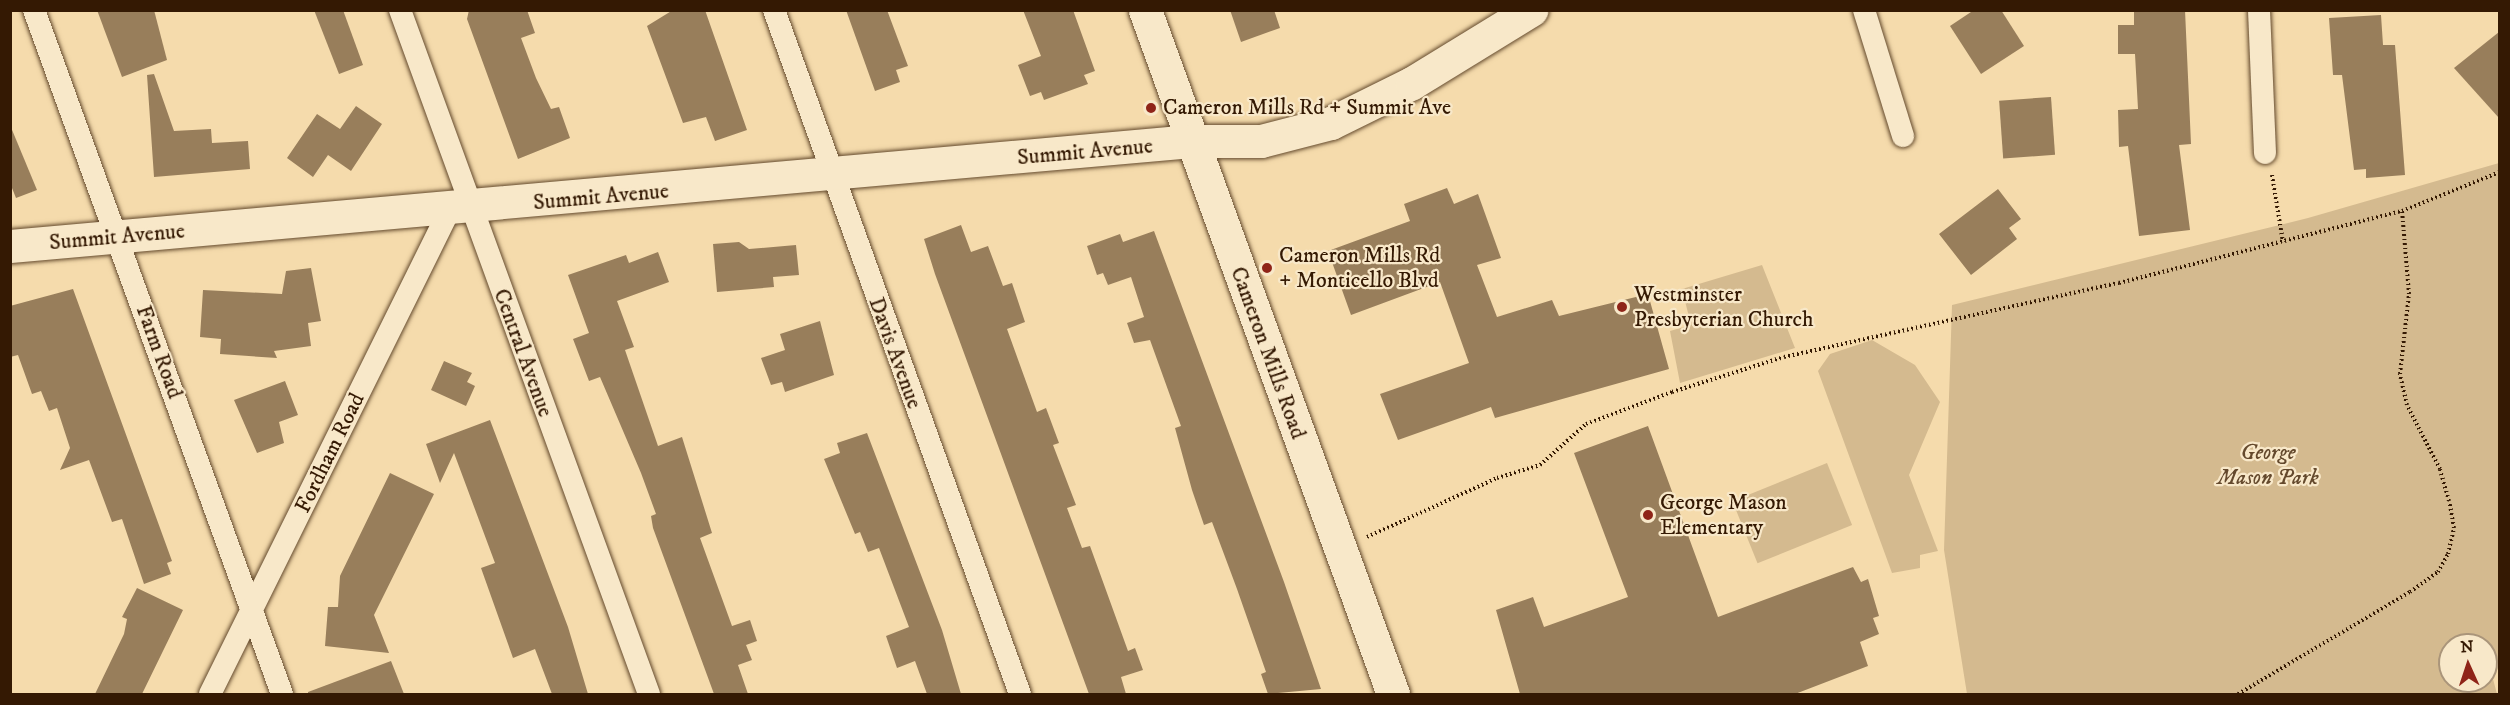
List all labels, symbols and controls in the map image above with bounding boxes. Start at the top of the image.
place label: Cameron Mills Rd + Summit Ave [1163,95,1451,121]
marker: Cameron Mills Rd + Summit Ave [1144,101,1158,115]
street label: Summit Avenue [1016,133,1154,171]
street label: Summit Avenue [532,178,670,216]
street label: Summit Avenue [48,218,186,256]
place label: Cameron Mills Rd + Monticello Blvd [1279,242,1440,294]
marker: Cameron Mills Rd + Monticello Blvd [1260,261,1274,275]
street label: Cameron Mills Road [1225,263,1311,443]
place label: Westminster Presbyterian Church [1634,281,1814,332]
street label: Central Avenue [488,285,558,421]
street label: Davis Avenue [863,294,927,412]
marker: Westminster Presbyterian Church [1615,300,1629,314]
street label: Farm Road [130,302,188,402]
street label: Fordham Road [290,389,370,517]
park label: George Mason Park [2217,439,2319,490]
place label: George Mason Elementary [1660,489,1787,540]
marker: George Mason Elementary [1641,508,1655,522]
north arrow [2438,633,2498,693]
text: N [2460,637,2474,657]

